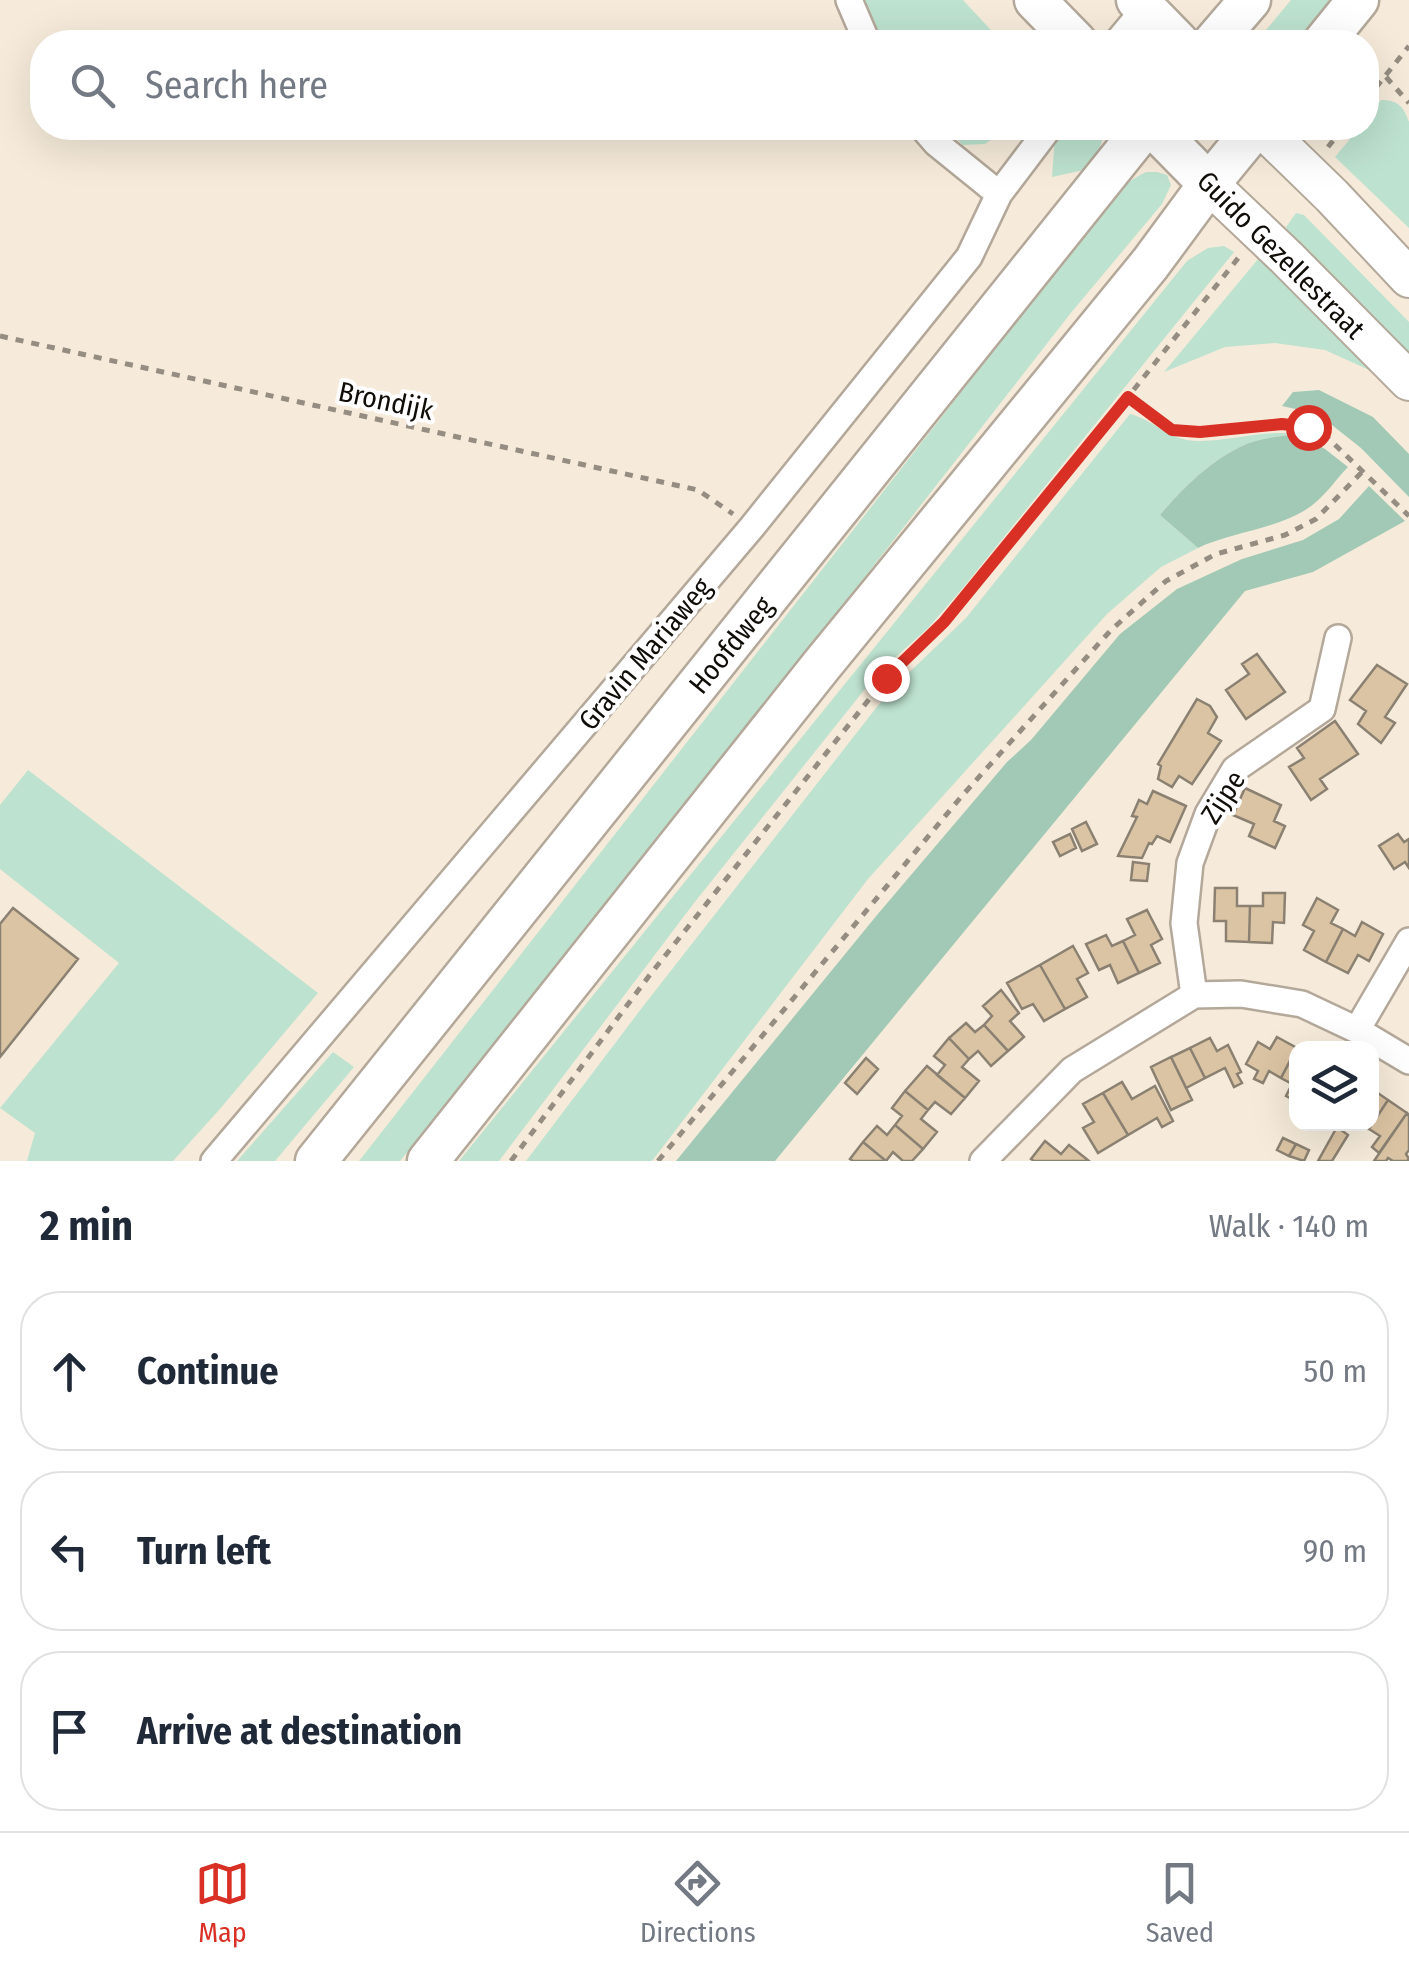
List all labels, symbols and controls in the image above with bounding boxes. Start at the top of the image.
search box [30,30,1379,140]
icon: search [65,58,120,113]
text: Search here [145,62,328,108]
street label: Guido Gezellestraat [1190,164,1372,346]
street label: Brondijk [336,375,437,427]
route start [1286,405,1332,451]
street label: Gravin Mariaweg [572,571,719,737]
street label: Hoofdweg [682,589,781,700]
route end [864,656,910,702]
street label: Zijpe [1194,765,1252,829]
map controls [1289,1041,1379,1131]
button: layers [1289,1041,1379,1131]
text: 2 min [40,1201,133,1251]
text: Walk · 140 m [1209,1207,1369,1245]
icon: ahead [42,1344,97,1399]
text: Continue [137,1348,278,1394]
text: 50 m [1304,1352,1367,1390]
icon: left [42,1524,97,1579]
text: Turn left [137,1528,271,1574]
text: 90 m [1303,1532,1367,1570]
icon: arrive [42,1704,97,1759]
text: Arrive at destination [137,1708,462,1754]
tab: Map [195,1856,250,1949]
tab: Directions [640,1856,756,1949]
tab: Saved [1146,1856,1214,1949]

